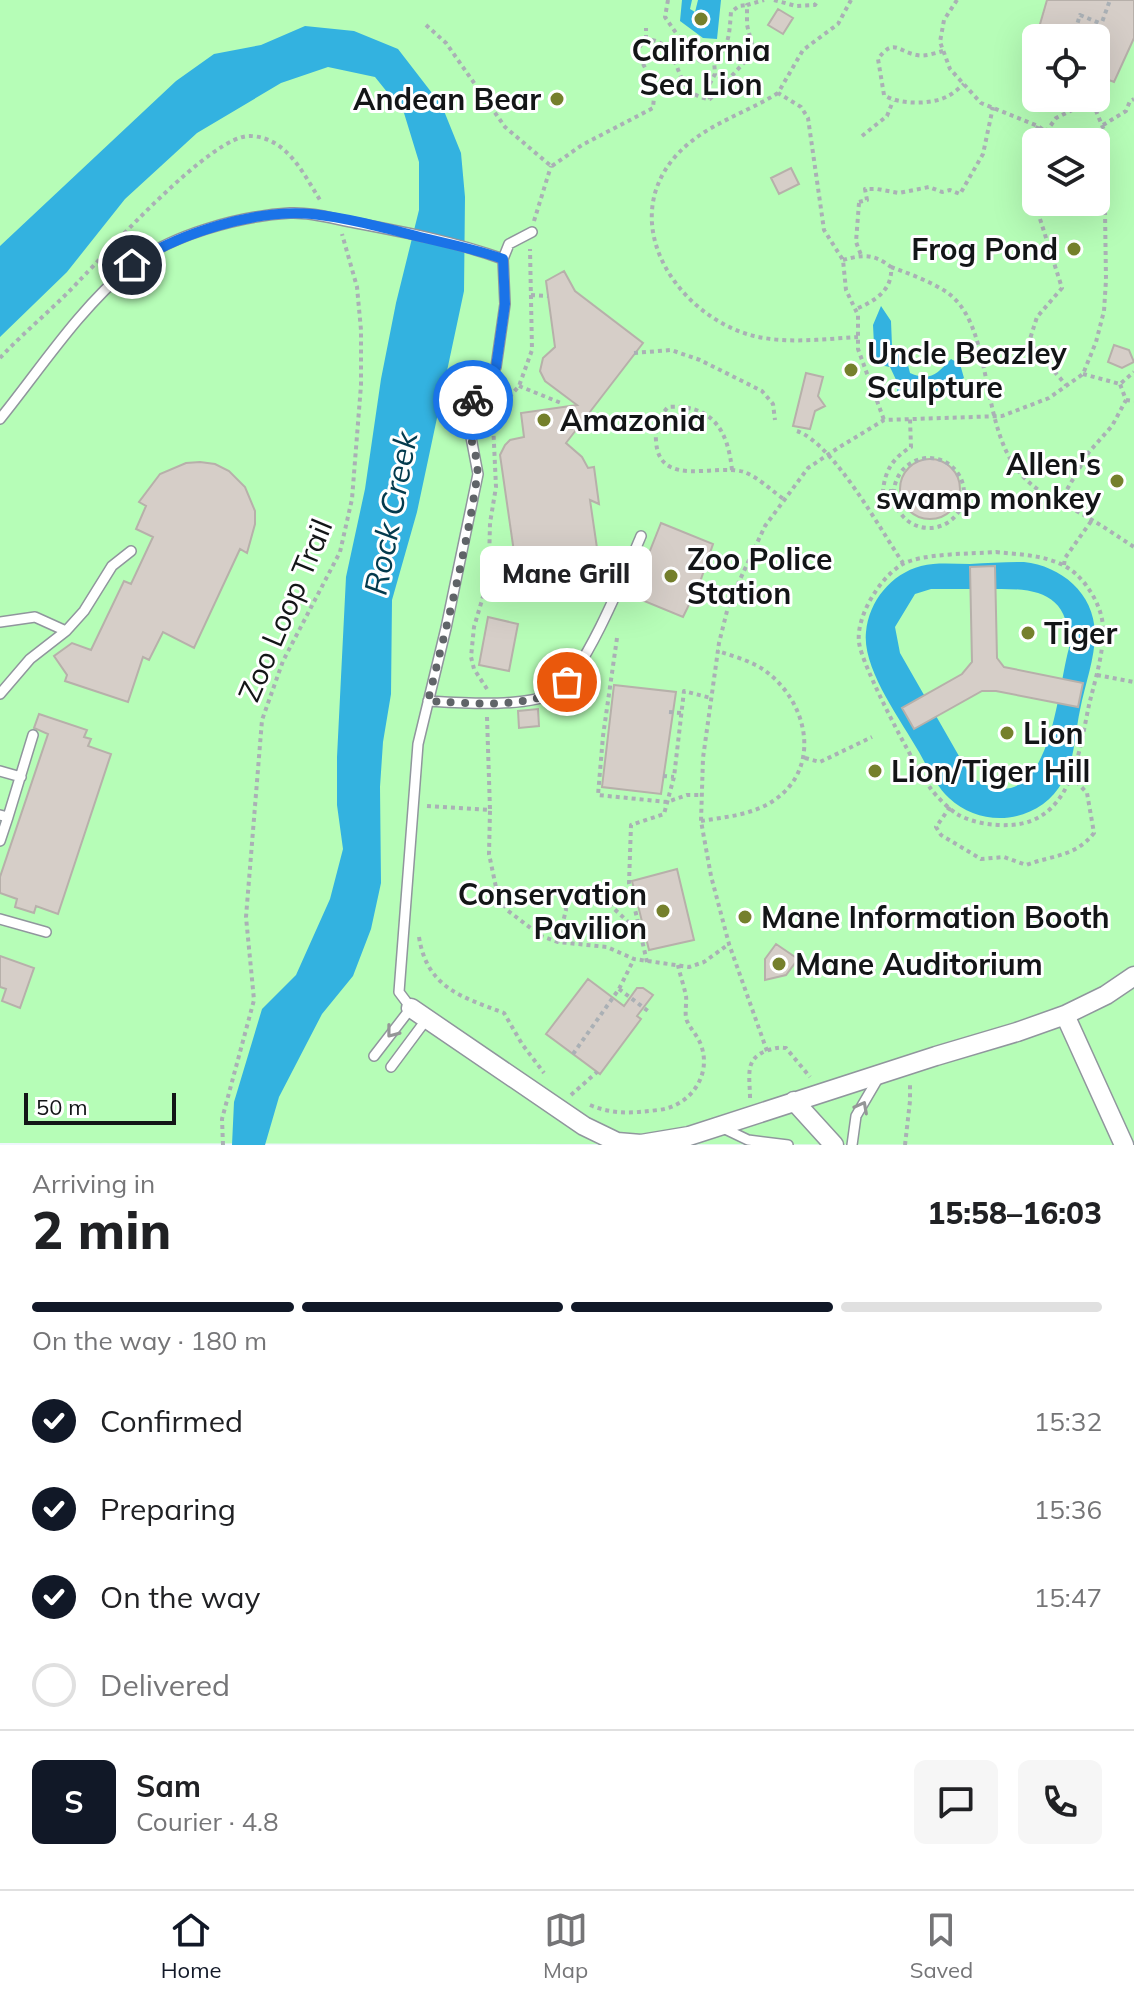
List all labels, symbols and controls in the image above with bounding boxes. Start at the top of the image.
marker: California Sea Lion [692,10,710,28]
map controls [1022,24,1110,216]
button: locate [1022,24,1110,112]
place label: California Sea Lion [632,31,771,103]
place label: Andean Bear [353,80,541,118]
marker: Andean Bear [548,90,566,108]
button: layers [1022,128,1110,216]
place label: Frog Pond [911,230,1058,268]
pin [98,231,166,299]
marker: Frog Pond [1065,240,1083,258]
icon: home [110,243,154,287]
place label: Uncle Beazley Sculpture [867,334,1067,406]
courier [433,360,513,440]
marker: Uncle Beazley Sculpture [842,361,860,379]
icon: bike [451,378,495,422]
place label: Amazonia [560,401,706,439]
marker: Amazonia [535,411,553,429]
water label: Rock Creek [355,427,426,598]
place label: Allen's swamp monkey [876,445,1102,517]
marker: Allen's swamp monkey [1108,472,1126,490]
street label: Zoo Loop Trail [229,513,341,707]
place label: Zoo Police Station [687,540,832,612]
callout: Mane Grill [481,546,653,602]
text: Mane Grill [502,557,630,590]
marker: Zoo Police Station [662,567,680,585]
place label: Tiger [1044,614,1118,652]
marker: Tiger [1019,624,1037,642]
pin [533,648,601,716]
icon: bag [545,660,589,704]
place label: Lion [1023,714,1083,752]
marker: Lion [998,724,1016,742]
place label: Lion/Tiger Hill [891,752,1090,790]
marker: Lion/Tiger Hill [866,762,884,780]
place label: Conservation Pavilion [458,875,647,947]
place label: Mane Information Booth [761,898,1110,936]
marker: Conservation Pavilion [654,902,672,920]
marker: Mane Information Booth [736,908,754,926]
place label: Mane Auditorium [795,945,1043,983]
marker: Mane Auditorium [770,955,788,973]
one-way arrow [388,1023,402,1038]
scale bar [24,1089,176,1125]
text: 50 m [36,1093,87,1121]
one-way arrow [852,1101,867,1116]
text: Arriving in [32,1167,155,1200]
text: 15:58–16:03 [927,1194,1102,1232]
text: 2 min [32,1197,171,1262]
text: On the way · 180 m [32,1324,267,1357]
icon: check [32,1399,76,1443]
text: Confirmed [100,1402,243,1440]
text: 15:32 [1034,1405,1102,1438]
icon: check [32,1487,76,1531]
text: Preparing [100,1490,236,1528]
text: 15:36 [1034,1493,1102,1526]
icon: check [32,1575,76,1619]
text: On the way [100,1578,260,1616]
text: 15:47 [1034,1581,1102,1614]
text: Delivered [100,1666,230,1704]
button: chat [914,1760,998,1844]
button: phone [1018,1760,1102,1844]
text: Sam [136,1767,201,1805]
text: S [64,1783,84,1821]
text: Courier · 4.8 [136,1805,279,1838]
tab: Home [161,1908,221,1984]
tab: Map [543,1908,588,1984]
tab: Saved [910,1908,973,1984]

